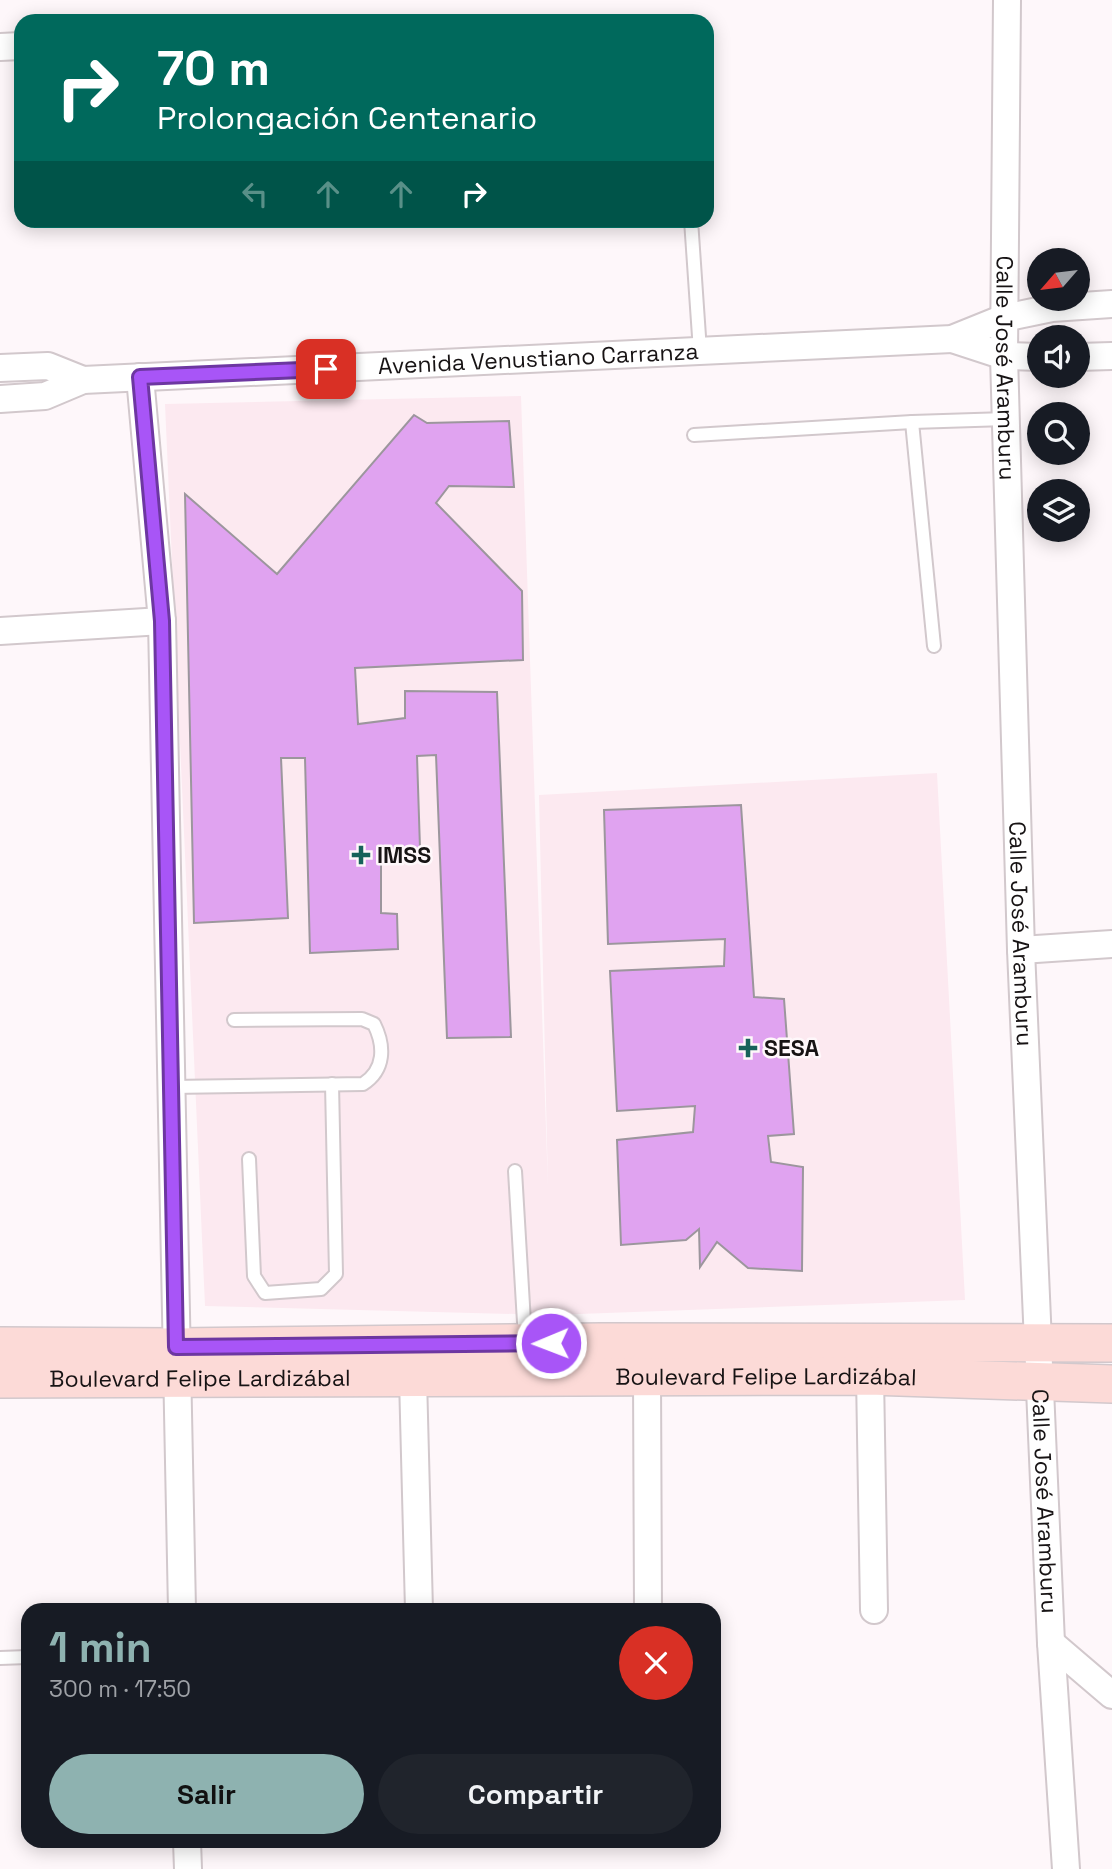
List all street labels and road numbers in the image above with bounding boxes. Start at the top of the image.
street label: Calle José Aramburu [989,255,1023,481]
street label: Avenida Venustiano Carranza [377,336,699,381]
street label: Calle José Aramburu [1002,821,1040,1047]
street label: Boulevard Felipe Lardizábal [615,1361,917,1393]
street label: Boulevard Felipe Lardizábal [49,1363,351,1394]
street label: Calle José Aramburu [1025,1388,1065,1614]

